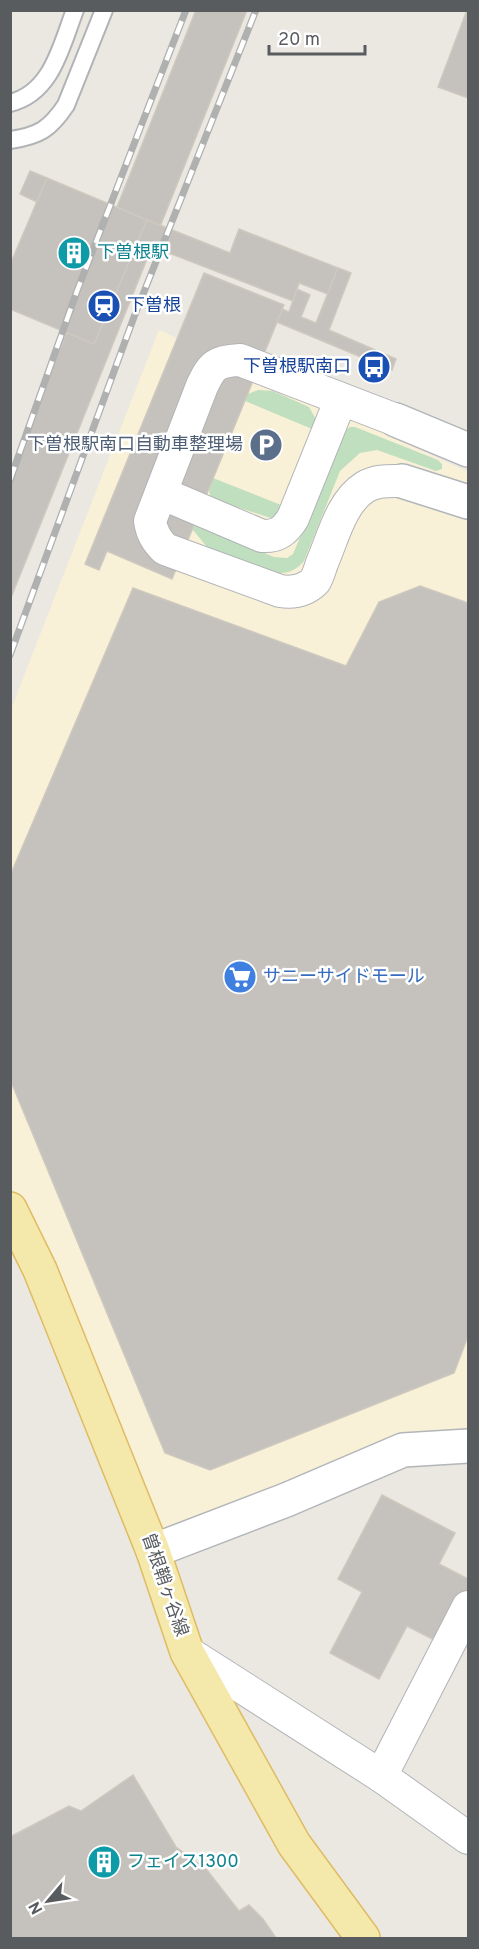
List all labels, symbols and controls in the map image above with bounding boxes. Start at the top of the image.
scale bar [269,18,365,56]
text: 20 m [278,29,320,52]
building icon: 下曽根駅 [56,235,92,271]
place label: 下曽根駅 [97,242,169,265]
station icon: 下曽根 [86,288,122,324]
place label: 下曽根 [127,295,181,318]
bus stop icon: 下曽根駅南口 [356,349,392,385]
place label: 下曽根駅南口 [243,356,351,379]
parking icon: 下曽根駅南口自動車整理場 [248,427,284,463]
place label: 下曽根駅南口自動車整理場 [27,434,243,457]
supermarket icon: サニーサイドモール [222,959,258,995]
place label: サニーサイドモール [263,966,425,989]
street label: 曽根鞘ヶ谷線 [136,1530,192,1640]
building icon: フェイス1300 [86,1844,122,1880]
place label: フェイス1300 [127,1851,239,1874]
north arrow [18,1871,78,1931]
text: N [25,1897,48,1917]

